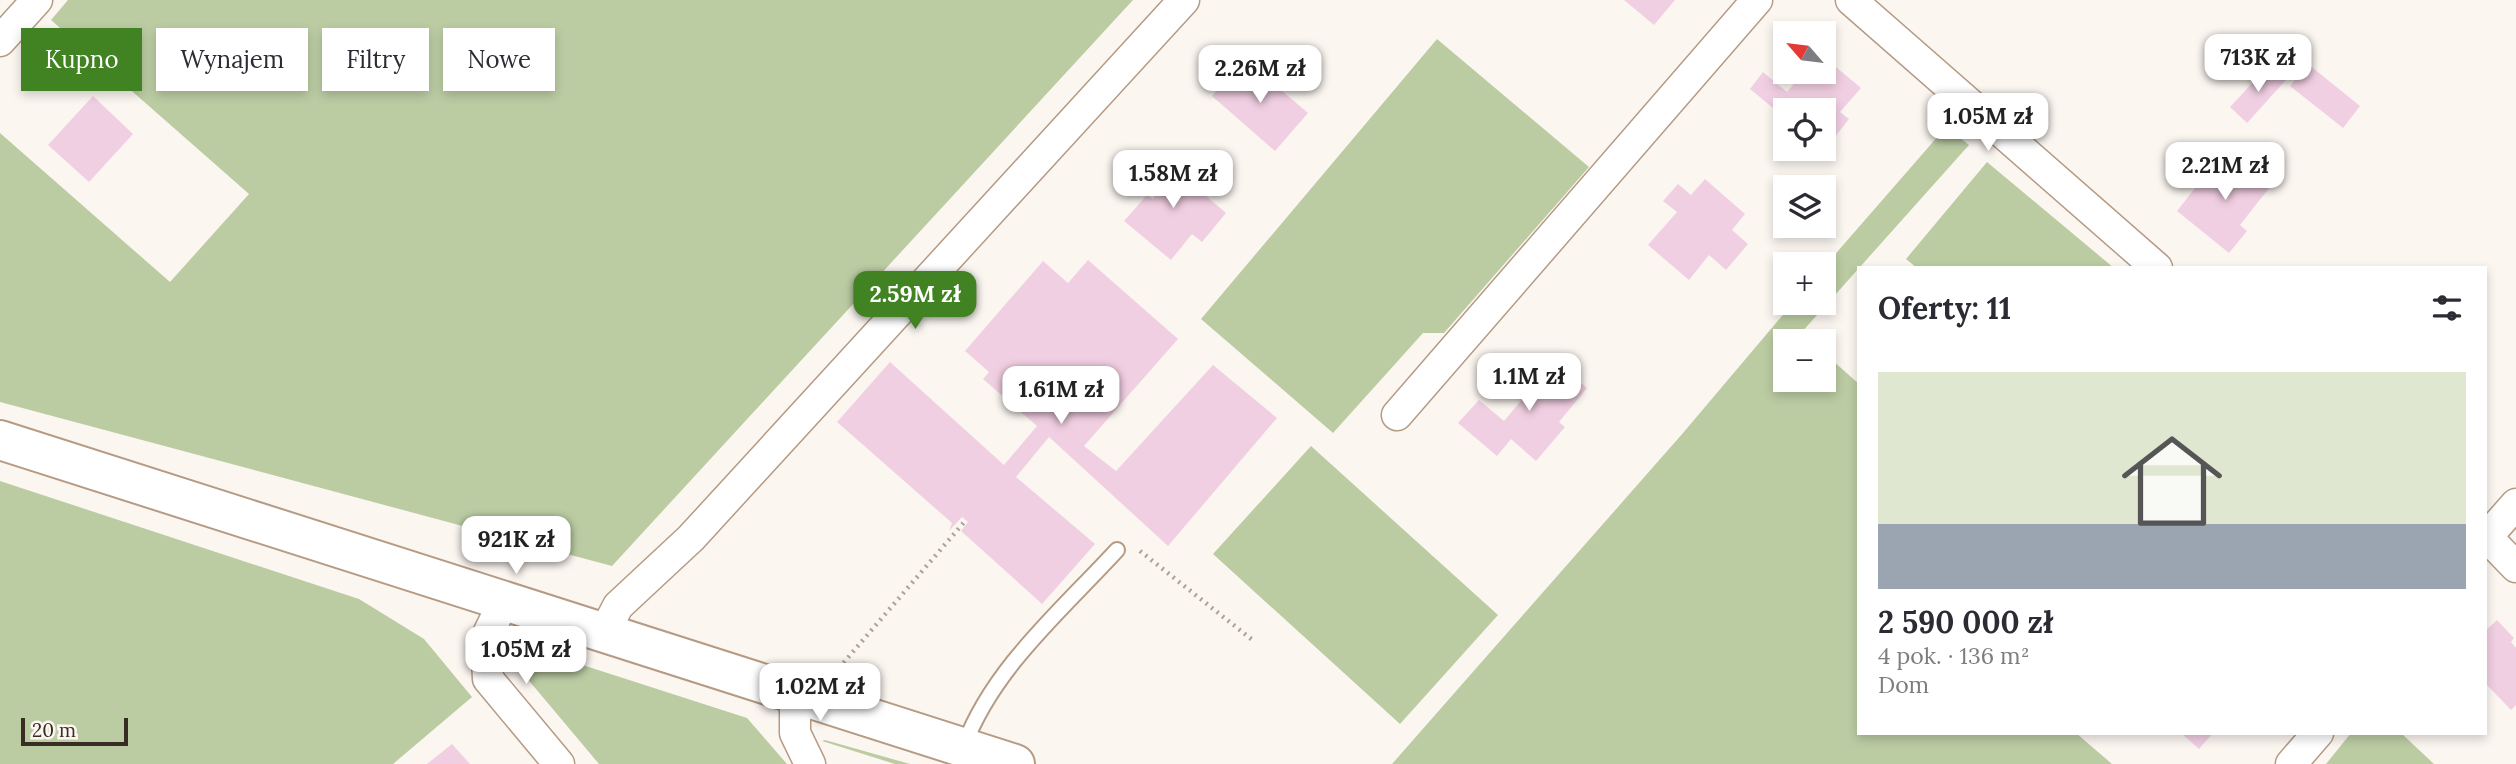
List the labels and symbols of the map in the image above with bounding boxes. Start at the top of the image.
north arrow [1773,21,1836,84]
pin: 713K zł [2193,34,2323,94]
pin: 2.26M zł [1188,46,1332,105]
pin: 1.05M zł [1916,94,2060,153]
pin: 2.21M zł [2153,142,2297,202]
pin: 1.58M zł [1101,150,1245,210]
pin: 2.59M zł [843,272,987,331]
pin: 1.1M zł [1464,354,1594,413]
pin: 1.61M zł [989,366,1133,426]
pin: 921K zł [451,516,581,576]
pin: 1.05M zł [454,626,598,686]
pin: 1.02M zł [748,664,892,723]
scale bar [21,715,128,747]

